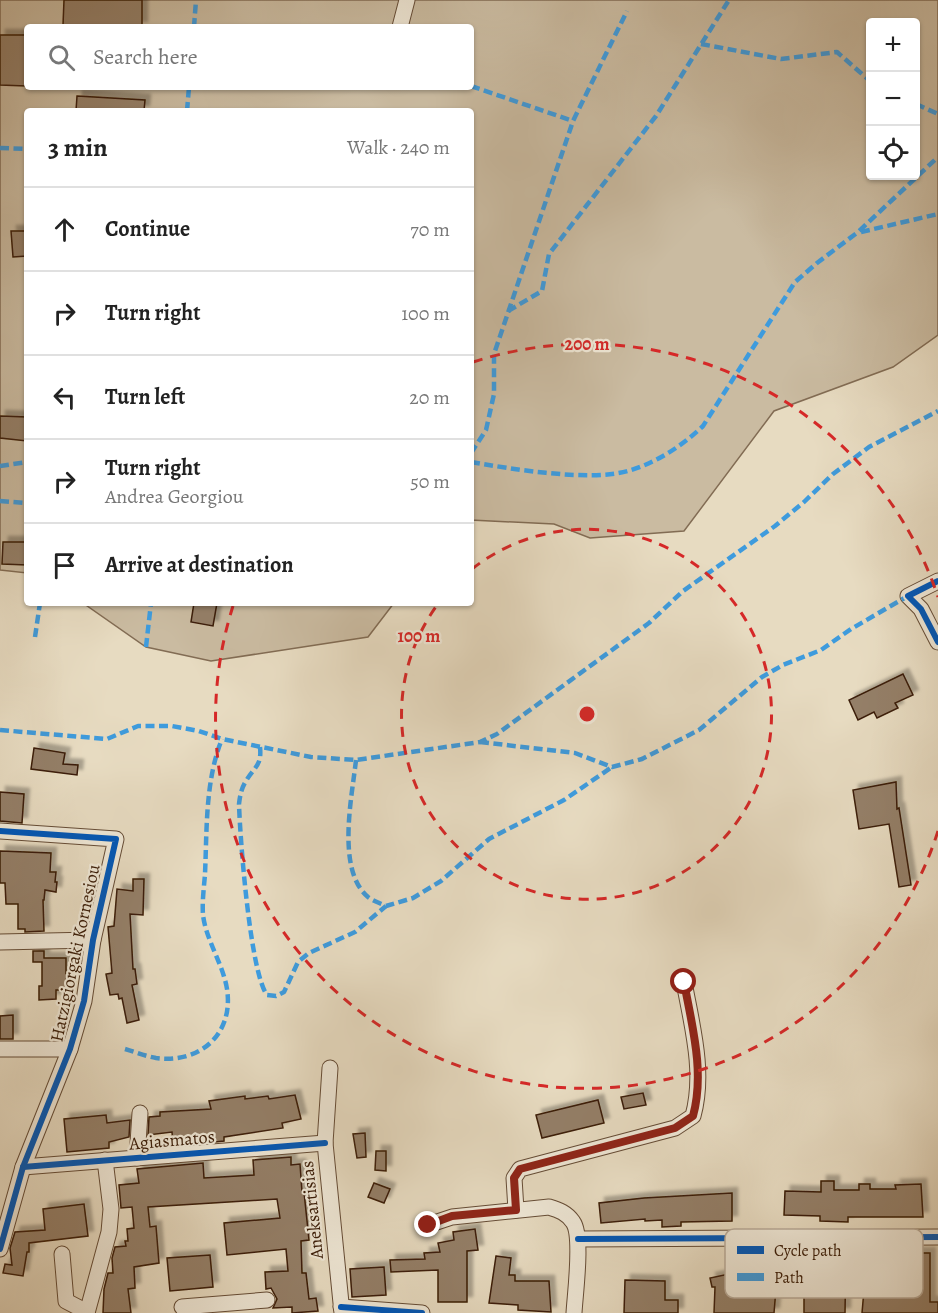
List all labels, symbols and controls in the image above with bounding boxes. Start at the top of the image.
map controls [866,18,920,180]
button: + [866,18,920,72]
search box [24,24,474,90]
icon: search [45,41,78,74]
text: Search here [93,42,198,72]
button: − [866,72,920,126]
button: locate [866,126,920,180]
text: 3 min [48,130,108,165]
text: Walk · 240 m [347,134,450,161]
icon: ahead [48,213,81,246]
text: Continue [105,214,190,244]
text: 70 m [410,216,450,243]
icon: right [48,297,81,330]
text: Turn right [105,298,201,328]
text: 100 m [401,300,450,327]
text: 200 m [564,332,610,356]
icon: left [48,381,81,414]
text: Turn left [105,382,185,412]
text: 20 m [409,384,450,411]
text: Turn right [105,453,201,483]
icon: right [48,465,81,498]
text: 50 m [410,468,450,495]
text: Andrea Georgiou [105,483,244,510]
icon: arrive [48,549,81,582]
text: Arrive at destination [105,550,294,580]
text: 100 m [398,624,440,648]
centre of rings [577,704,597,724]
street label: Hatzigiorgaki Kornesiou [44,862,106,1044]
route start [670,968,696,994]
street label: Agiasmatos [127,1124,216,1156]
street label: Aneksartisias [295,1160,329,1261]
route end [414,1211,440,1237]
legend [725,1229,923,1298]
text: Cycle path [774,1240,842,1262]
text: Path [774,1267,804,1289]

